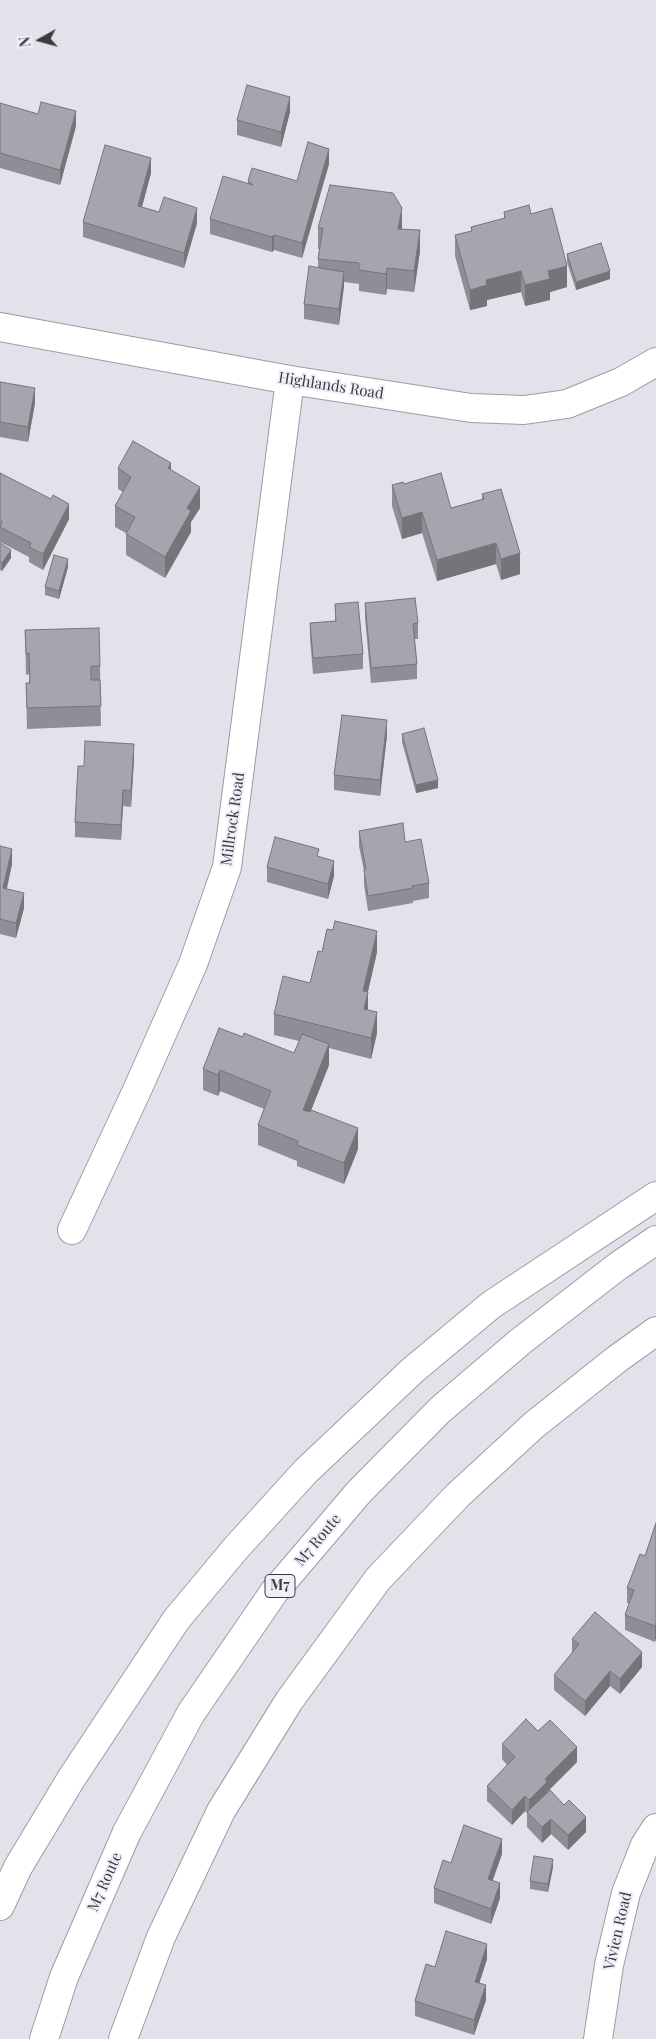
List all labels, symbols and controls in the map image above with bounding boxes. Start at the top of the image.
north arrow [15,15,65,65]
text: N [15,36,35,48]
street label: Highlands Road [277,369,385,403]
street label: Millrock Road [218,771,248,867]
street label: M7 Route [291,1510,345,1570]
road number: M7 [265,1574,295,1598]
street label: M7 Route [84,1850,126,1914]
street label: Vivien Road [600,1890,636,1972]

